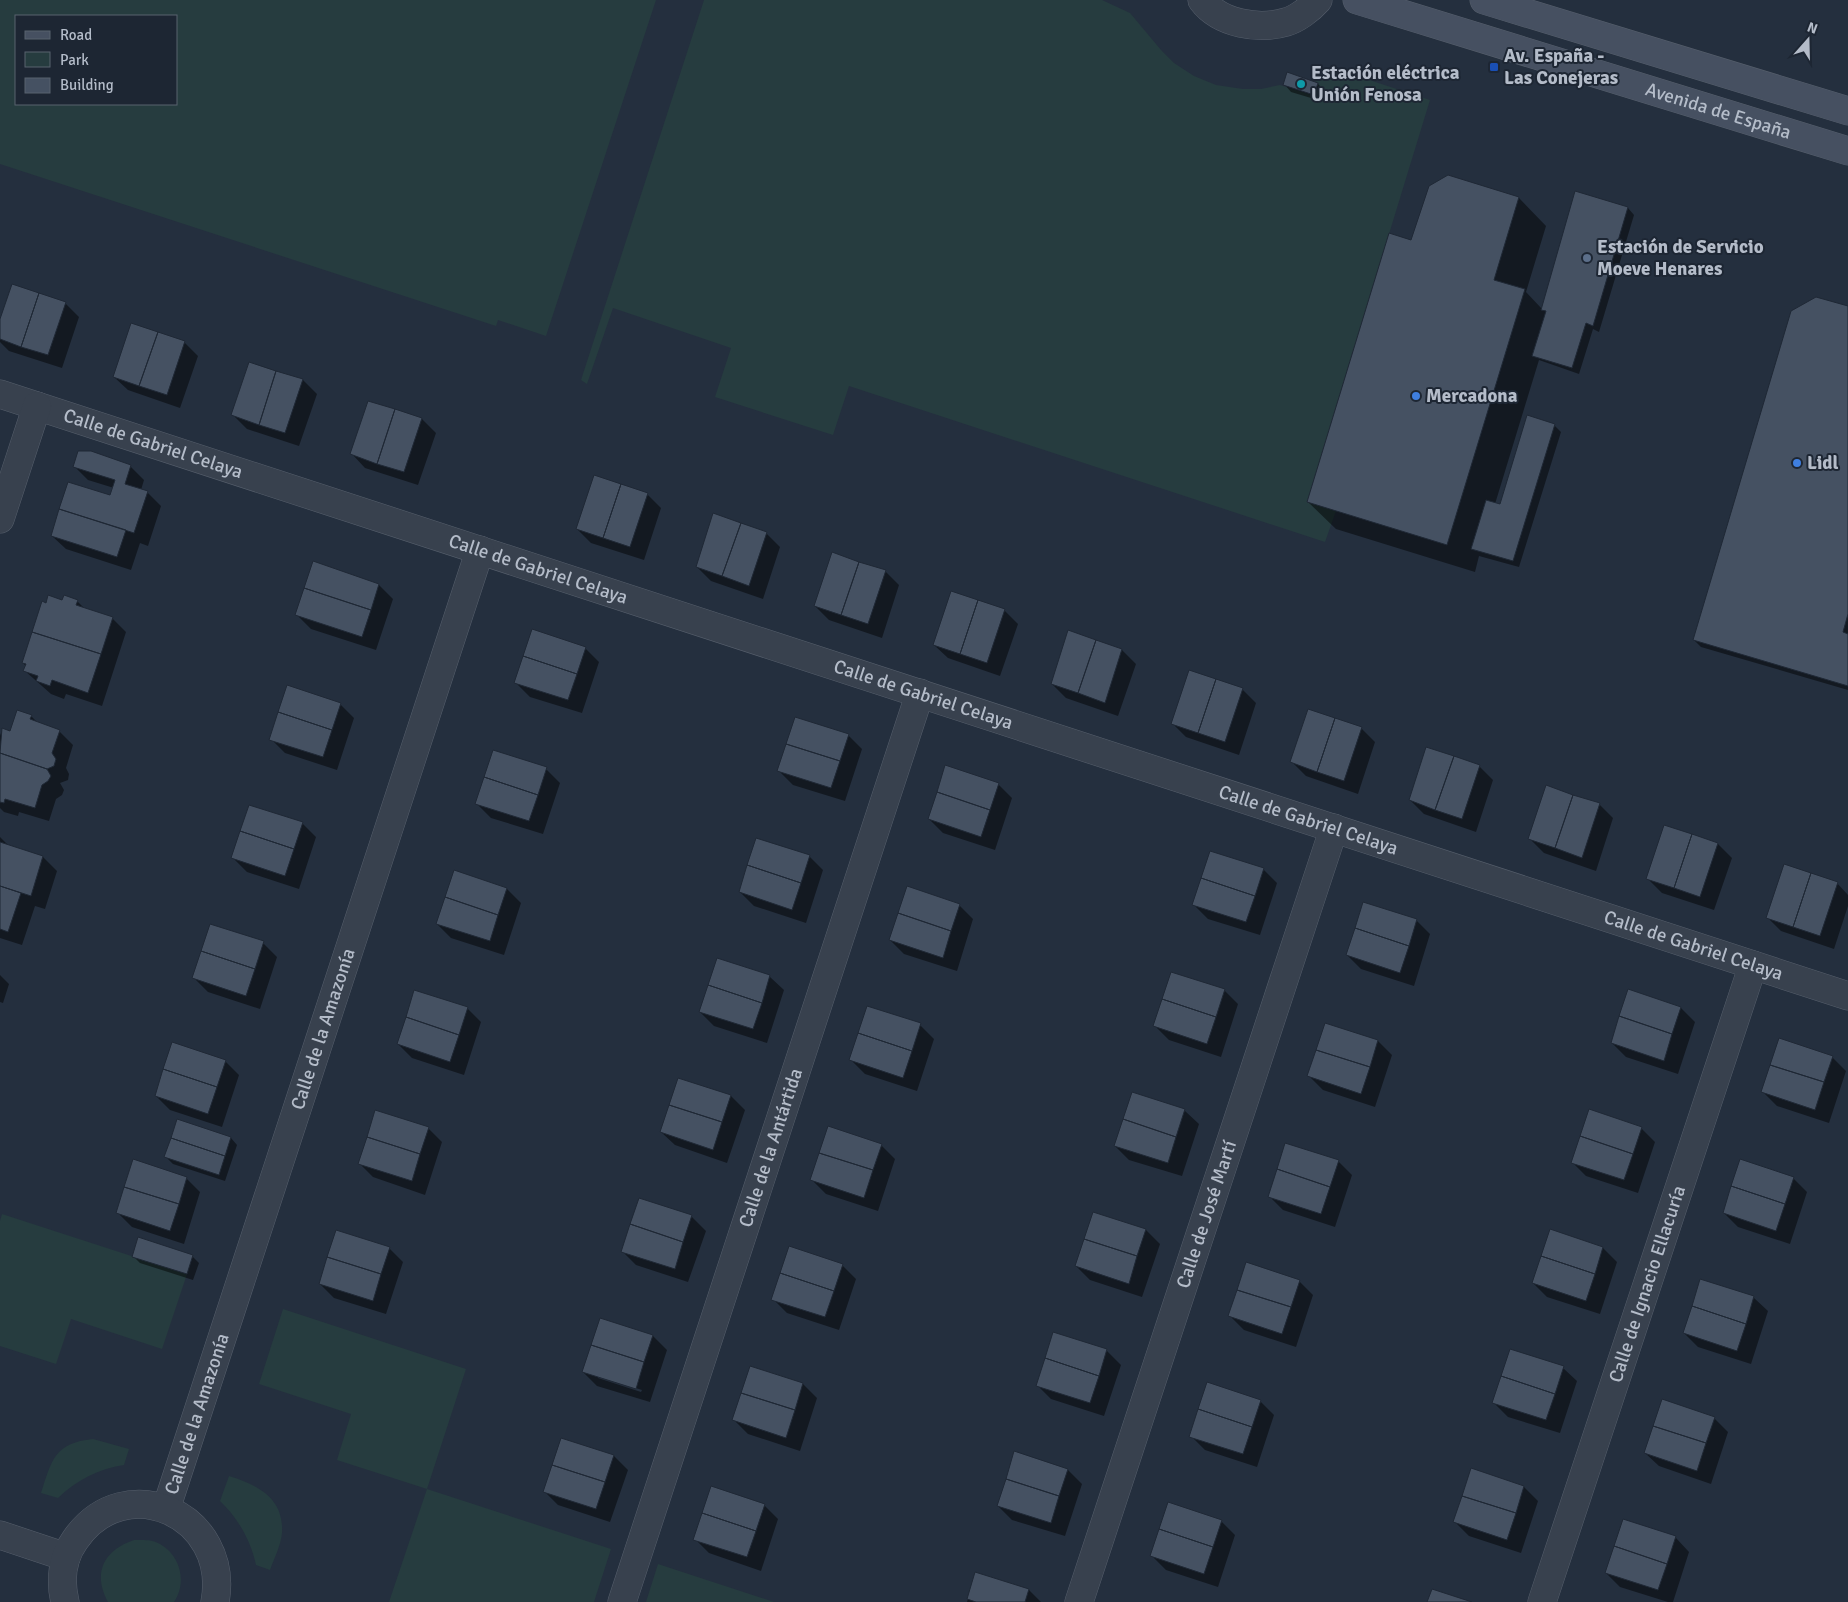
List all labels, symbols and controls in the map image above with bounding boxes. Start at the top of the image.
legend [15,15,178,105]
north arrow [1783,15,1833,65]
text: N [1805,19,1820,38]
text: Road [60,26,92,44]
place label: Av. España - Las Conejeras [1504,44,1618,90]
text: Park [60,51,89,69]
place label: Estación eléctrica Unión Fenosa [1311,61,1460,107]
marker: Av. España - Las Conejeras [1488,61,1500,73]
text: Building [60,76,114,94]
street label: Avenida de España [1642,77,1794,145]
marker: Estación eléctrica Unión Fenosa [1295,78,1307,90]
place label: Estación de Servicio Moeve Henares [1597,235,1764,281]
marker: Estación de Servicio Moeve Henares [1581,252,1593,264]
place label: Mercadona [1426,384,1518,408]
marker: Mercadona [1410,390,1422,402]
street label: Calle de Gabriel Celaya [60,403,246,484]
place label: Lidl [1807,451,1839,475]
marker: Lidl [1791,457,1803,469]
street label: Calle de Gabriel Celaya [446,529,631,610]
street label: Calle de Gabriel Celaya [831,654,1016,735]
street label: Calle de Gabriel Celaya [1216,780,1401,861]
street label: Calle de Gabriel Celaya [1601,905,1786,986]
street label: Calle de la Amazonía [286,945,361,1113]
street label: Calle de la Antártida [734,1065,808,1230]
street label: Calle de José Martí [1171,1137,1242,1291]
street label: Calle de Ignacio Ellacuría [1604,1182,1691,1386]
street label: Calle de la Amazonía [160,1330,235,1498]

